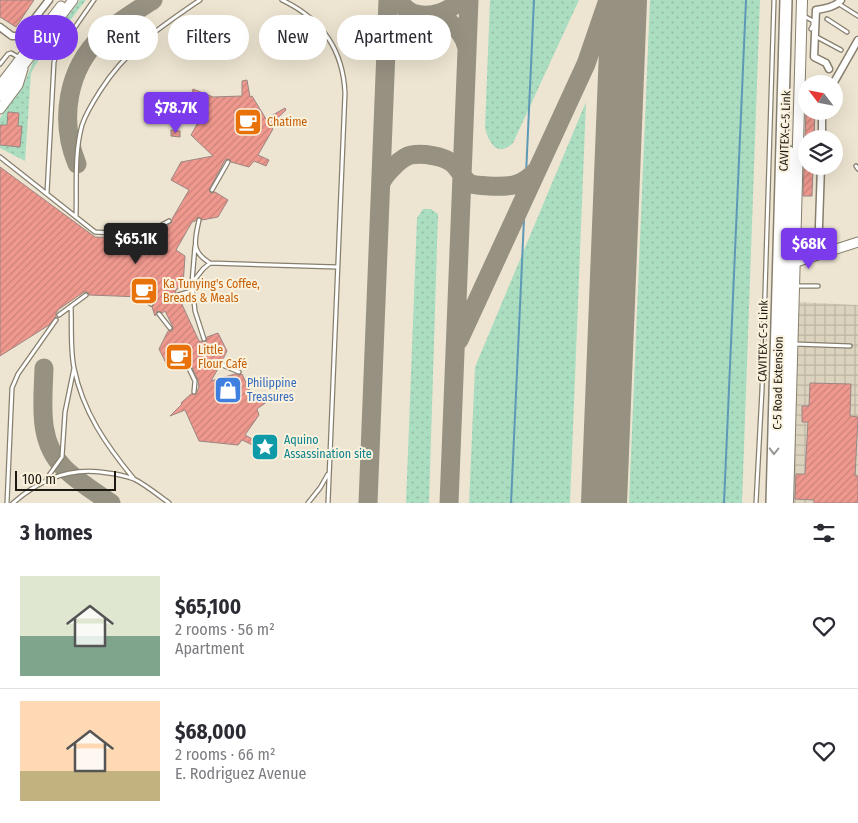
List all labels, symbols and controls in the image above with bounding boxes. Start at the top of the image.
chip: Buy [15,15,78,60]
chip: Rent [88,15,158,60]
chip: Filters [168,15,249,60]
chip: New [259,15,327,60]
chip: Apartment [337,15,451,60]
north arrow [798,75,842,120]
map controls [798,75,843,175]
street label: CAVITEX-C-5 Link [777,90,793,172]
pin: $78.7K [135,92,217,134]
text: $78.7K [155,98,197,117]
cafe icon: Chatime [233,107,263,137]
place label: Chatime [267,115,307,129]
button: layers [798,130,843,175]
pin: $65.1K [95,222,177,265]
pin: $68K [779,228,839,270]
text: $65.1K [115,229,157,248]
text: $68K [792,234,826,253]
cafe icon: Ka Tunying's Coffee, Breads & Meals [129,276,159,306]
place label: Ka Tunying's Coffee, Breads & Meals [163,277,260,305]
street label: CAVITEX–C-5 Link [755,299,771,382]
street label: C-5 Road Extension [770,336,786,430]
cafe icon: Little Flour Café [164,342,194,372]
place label: Little Flour Café [198,343,247,371]
shop icon: Philippine Treasures [213,375,243,405]
place label: Philippine Treasures [247,376,297,404]
place icon: Aquino Assassination site [250,432,280,462]
place label: Aquino Assassination site [284,433,372,461]
one-way arrow [768,447,779,455]
scale bar [15,468,116,491]
text: 100 m [22,471,56,488]
icon: filters [810,519,838,547]
text: 3 homes [20,520,92,546]
text: $65,100 [175,594,241,620]
icon: home [60,596,120,656]
icon: heart [810,612,838,640]
text: 2 rooms · 56 m² [175,620,275,639]
text: Apartment [175,639,244,658]
text: $68,000 [175,719,246,745]
icon: home [60,721,120,781]
icon: heart [810,737,838,765]
text: 2 rooms · 66 m² [175,745,275,764]
text: E. Rodriguez Avenue [175,764,306,783]

